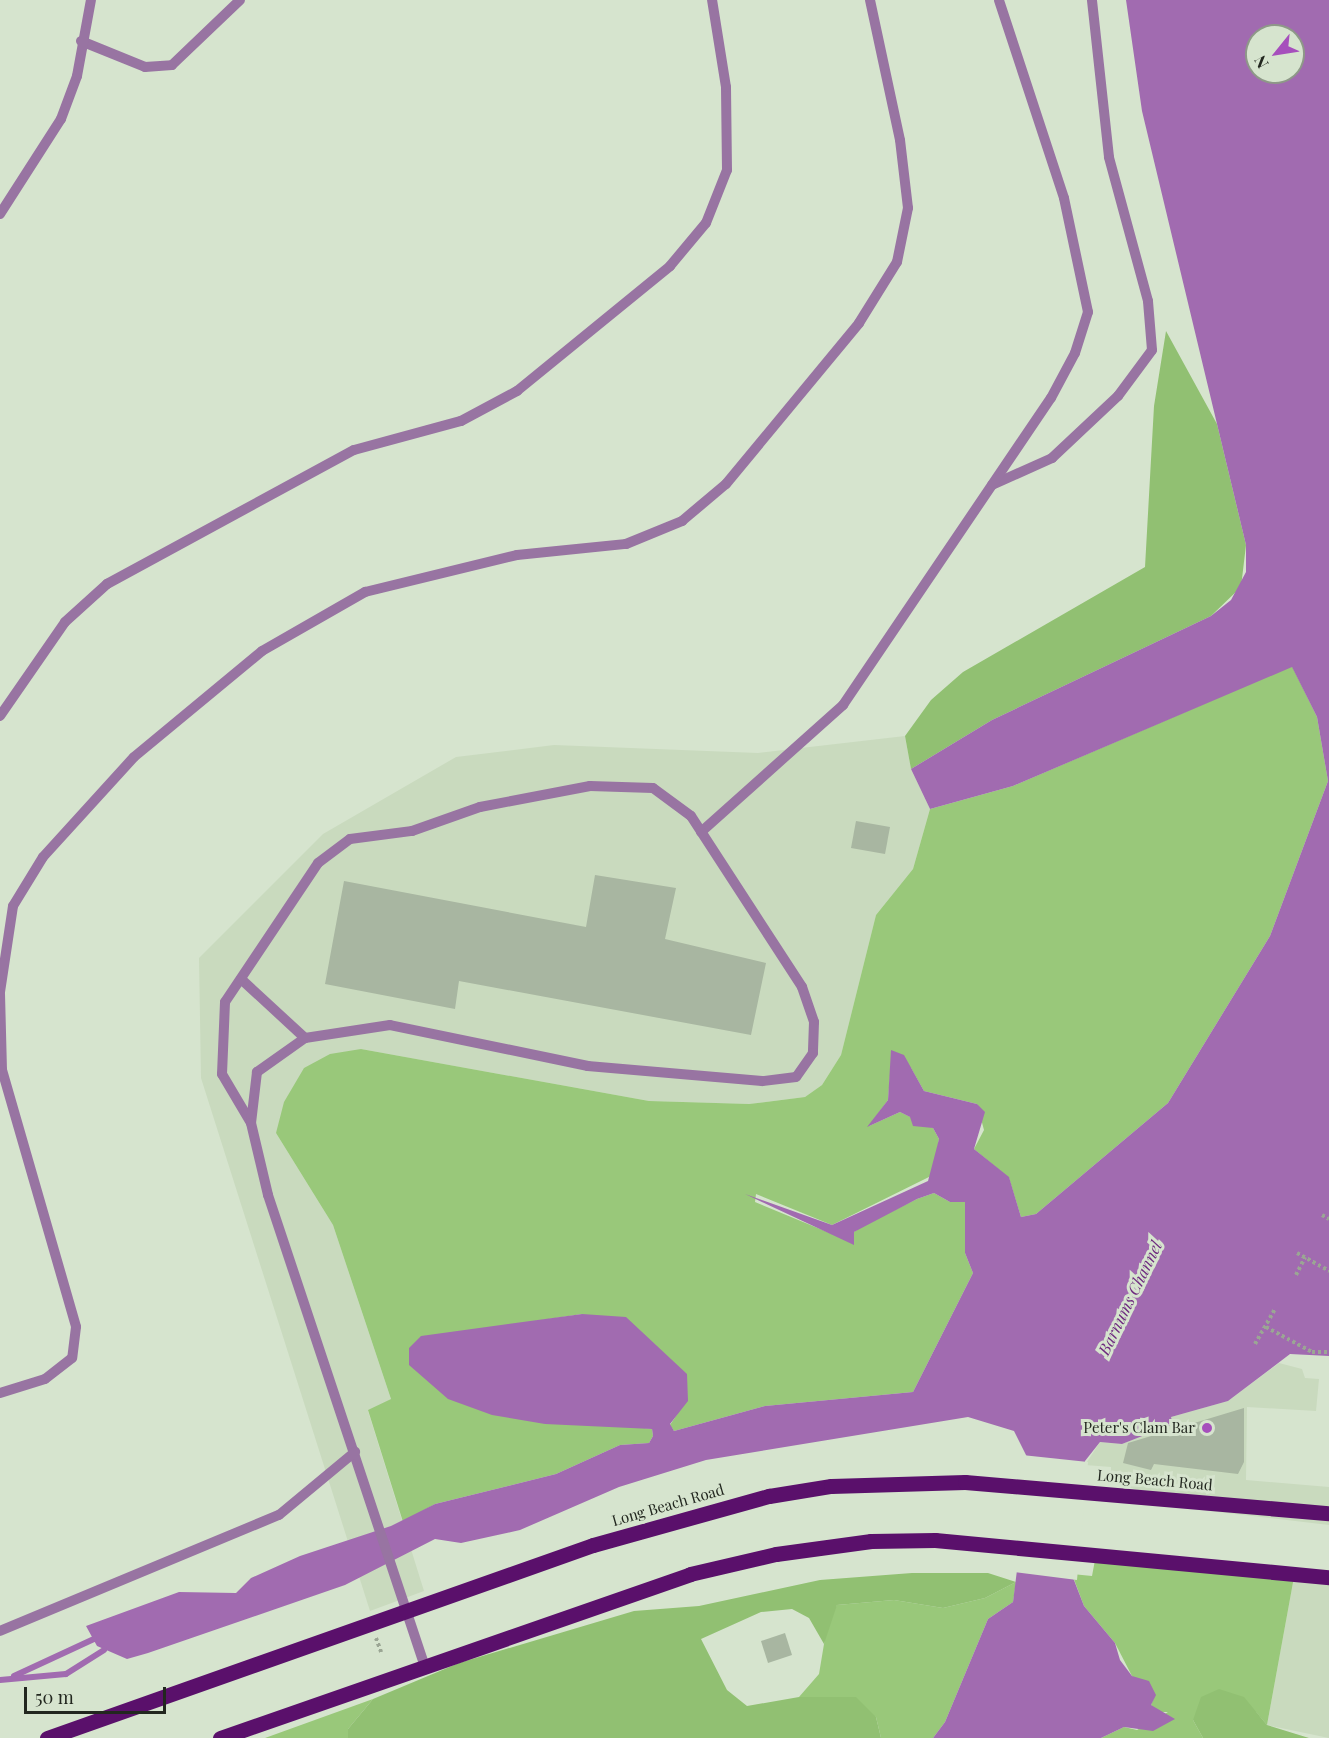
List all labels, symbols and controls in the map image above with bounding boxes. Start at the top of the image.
north arrow [1245,24,1305,84]
text: N [1249,52,1273,73]
water label: Barnums Channel [1094,1238,1166,1358]
place label: Peter's Clam Bar [1083,1419,1195,1437]
marker: Peter's Clam Bar [1200,1421,1214,1435]
street label: Long Beach Road [1096,1466,1214,1494]
street label: Long Beach Road [610,1480,726,1530]
scale bar [27,1675,170,1713]
text: 50 m [35,1685,74,1709]

